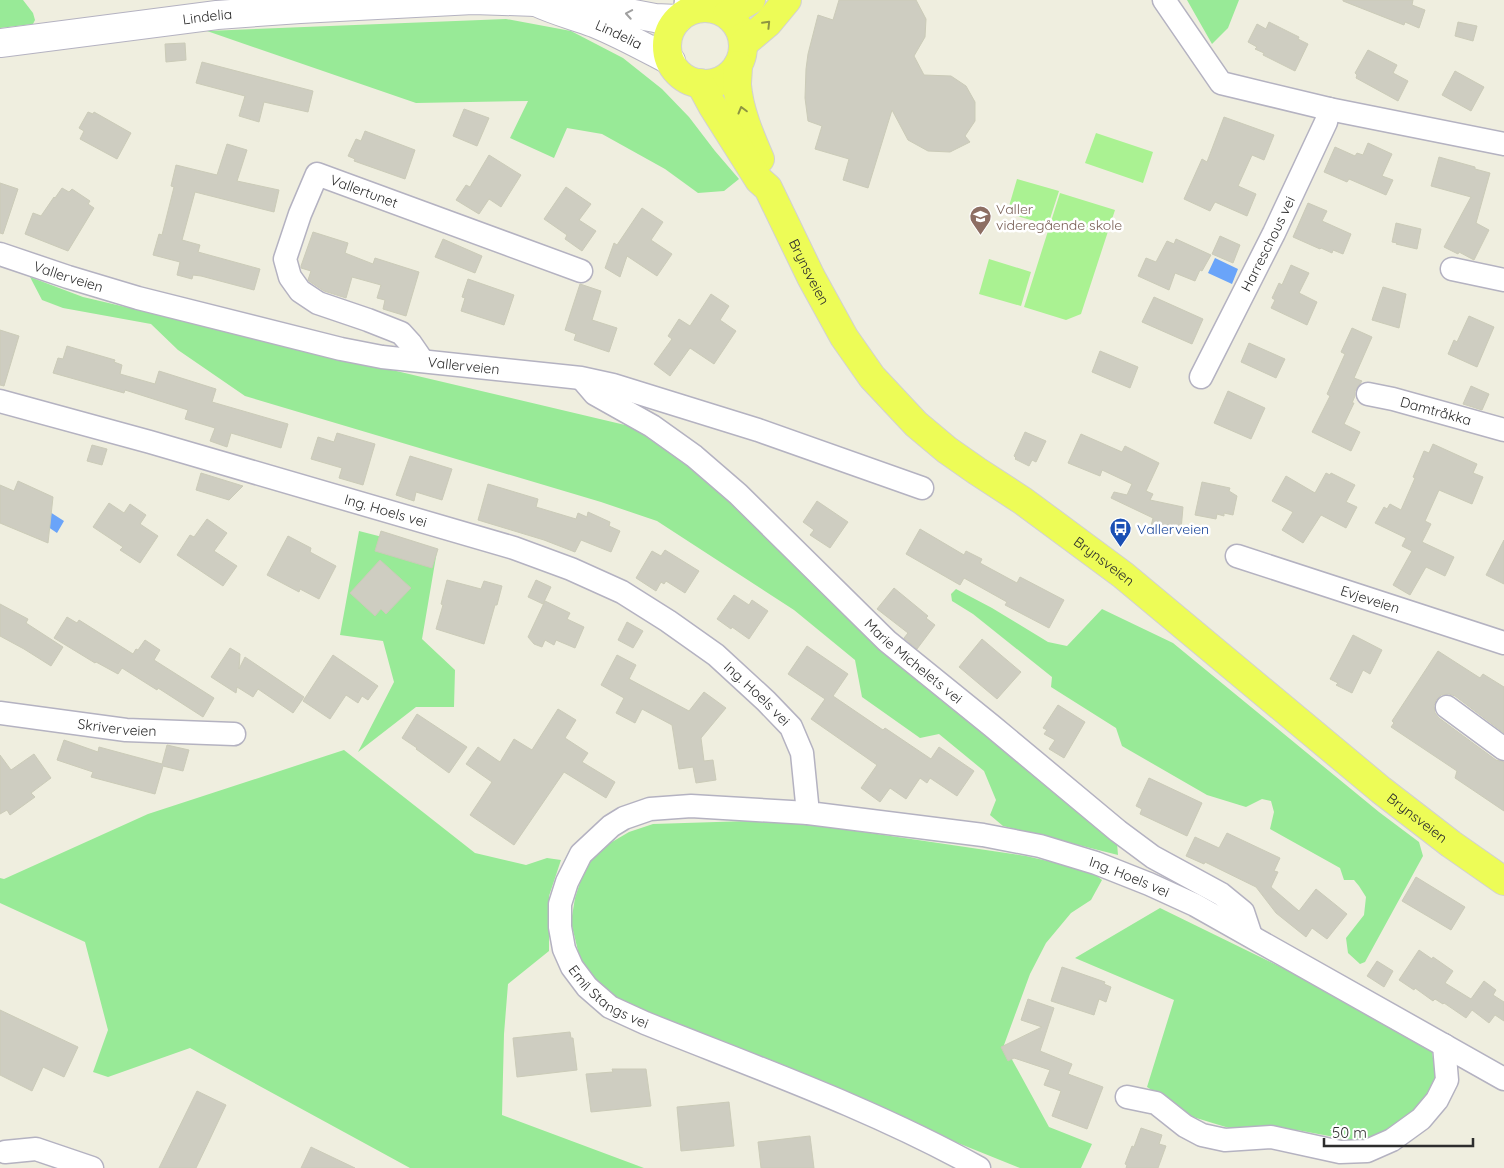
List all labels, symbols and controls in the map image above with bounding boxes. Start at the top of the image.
street label: Lindelia [181,5,233,28]
one-way arrow [625,9,634,19]
street label: Lindelia [593,16,645,53]
one-way arrow [761,20,770,29]
one-way arrow [738,106,748,114]
street label: Vallertunet [328,171,400,212]
street label: Harreschous vei [1237,193,1299,295]
place label: Valler videregående skole [996,200,1122,234]
school or university icon: Valler videregående skole [968,205,992,236]
street label: Brynsveien [785,236,833,308]
street label: Vallerveien [31,257,105,296]
street label: Vallerveien [427,353,500,378]
street label: Damtråkka [1398,392,1474,429]
street label: Ing. Hoels vei [342,490,429,531]
bus stop icon: Vallerveien [1109,517,1133,548]
place label: Vallerveien [1137,520,1209,538]
street label: Brynsveien [1070,533,1138,590]
street label: Evjeveien [1338,581,1402,617]
street label: Marie Michelets vei [861,615,966,707]
street label: Ing. Hoels vei [720,658,794,730]
street label: Skriverveien [76,715,157,740]
street label: Brynsveien [1383,789,1451,847]
street label: Ing. Hoels vei [1087,852,1172,901]
street label: Emil Stangs vei [565,961,651,1033]
scale bar [1324,1116,1473,1148]
text: 50 m [1332,1123,1367,1142]

